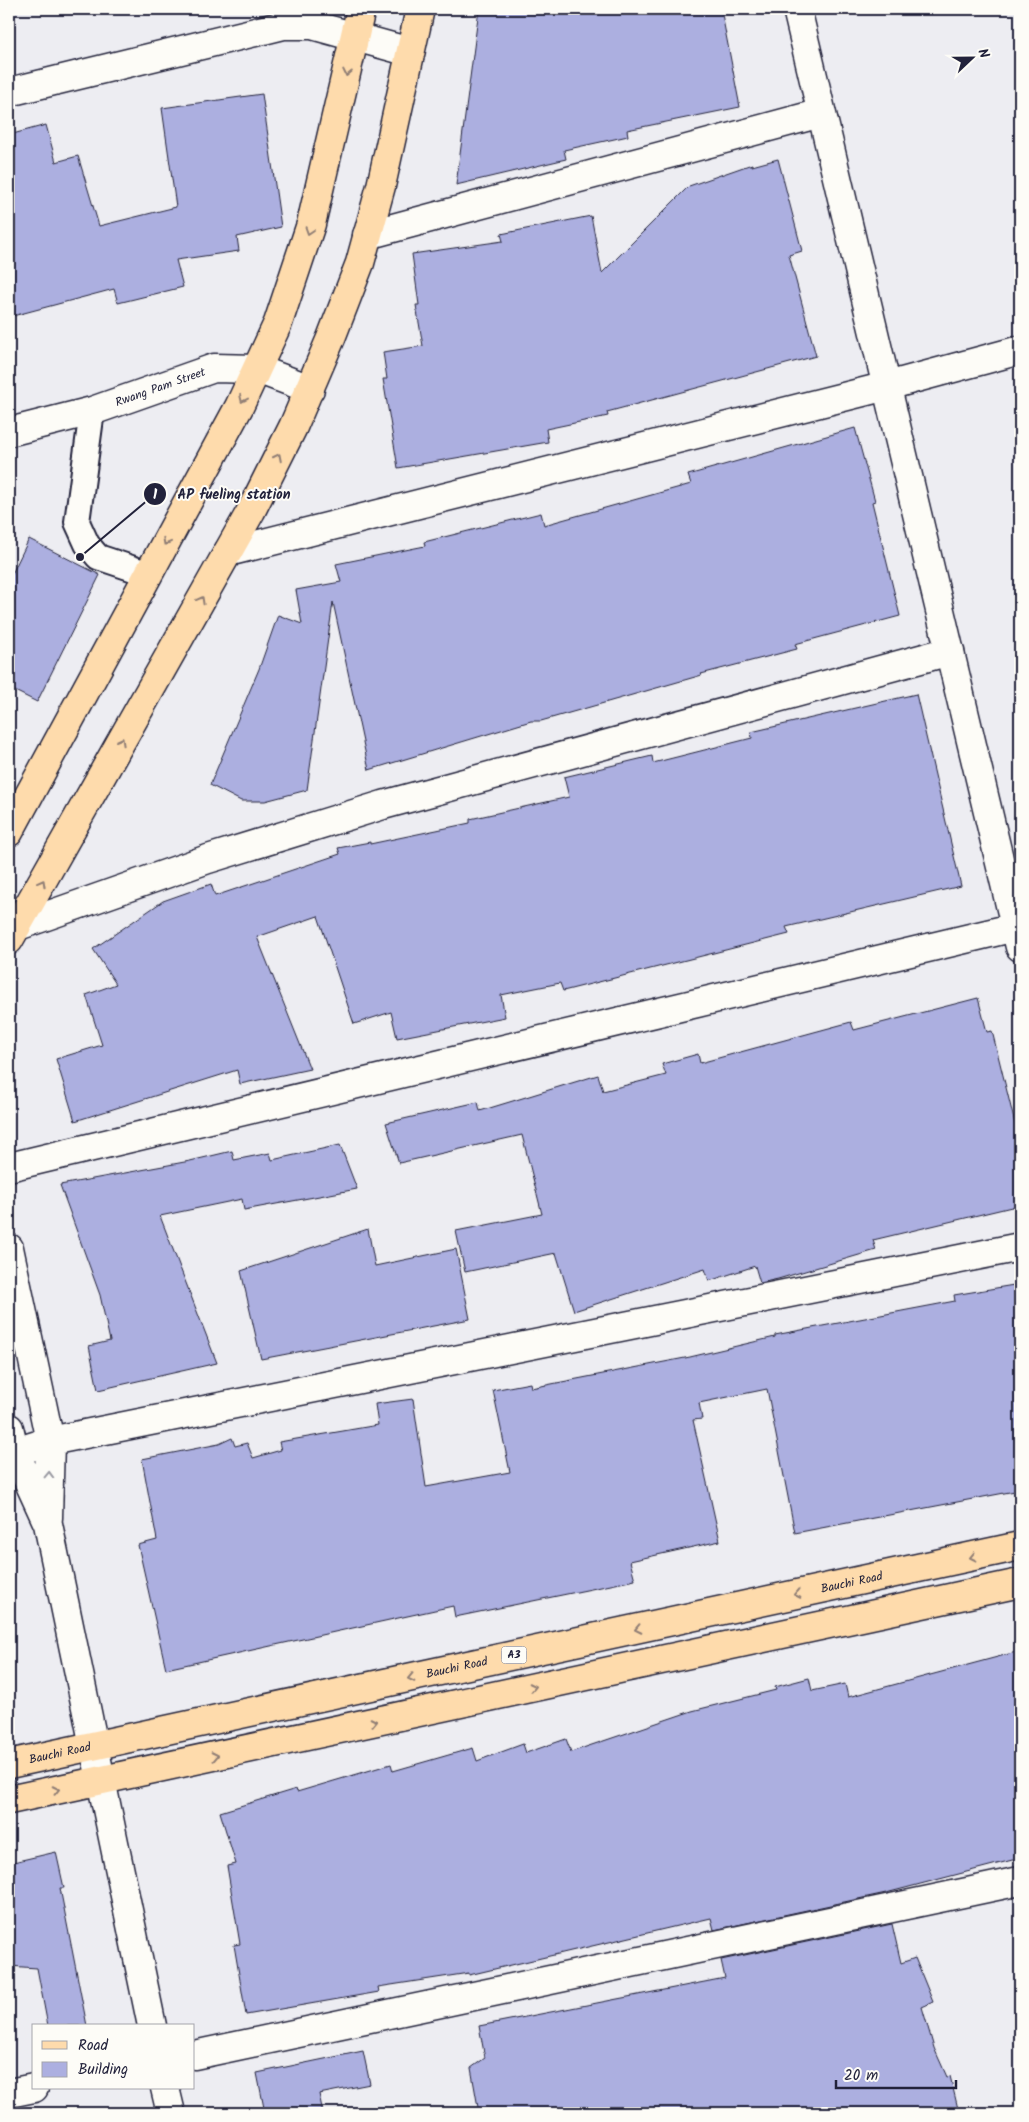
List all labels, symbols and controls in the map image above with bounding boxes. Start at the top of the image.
north arrow [946,32,996,82]
text: N [971,45,995,62]
one-way arrow [342,69,353,78]
one-way arrow [305,227,315,235]
street label: Rwang Pam Street [112,362,208,412]
one-way arrow [239,394,250,403]
one-way arrow [272,453,283,462]
callout: AP fueling station [143,479,301,508]
text: 1 [153,483,158,507]
text: AP fueling station [178,484,291,506]
one-way arrow [162,537,172,546]
one-way arrow [195,596,205,605]
one-way arrow [115,738,125,747]
one-way arrow [35,879,45,888]
one-way arrow [44,1471,55,1479]
one-way arrow [968,1551,977,1561]
street label: Bauchi Road [819,1566,885,1598]
one-way arrow [792,1589,801,1599]
one-way arrow [633,1623,642,1634]
road number: A3 [502,1646,526,1664]
street label: Bauchi Road [424,1651,490,1683]
one-way arrow [406,1672,415,1683]
one-way arrow [529,1683,537,1693]
one-way arrow [370,1717,379,1727]
street label: Bauchi Road [27,1737,93,1769]
one-way arrow [211,1751,220,1762]
one-way arrow [52,1785,61,1796]
legend [32,2024,195,2090]
text: Road [78,2034,109,2058]
scale bar [836,2057,956,2089]
text: Building [78,2058,128,2082]
text: 20 m [844,2064,878,2088]

